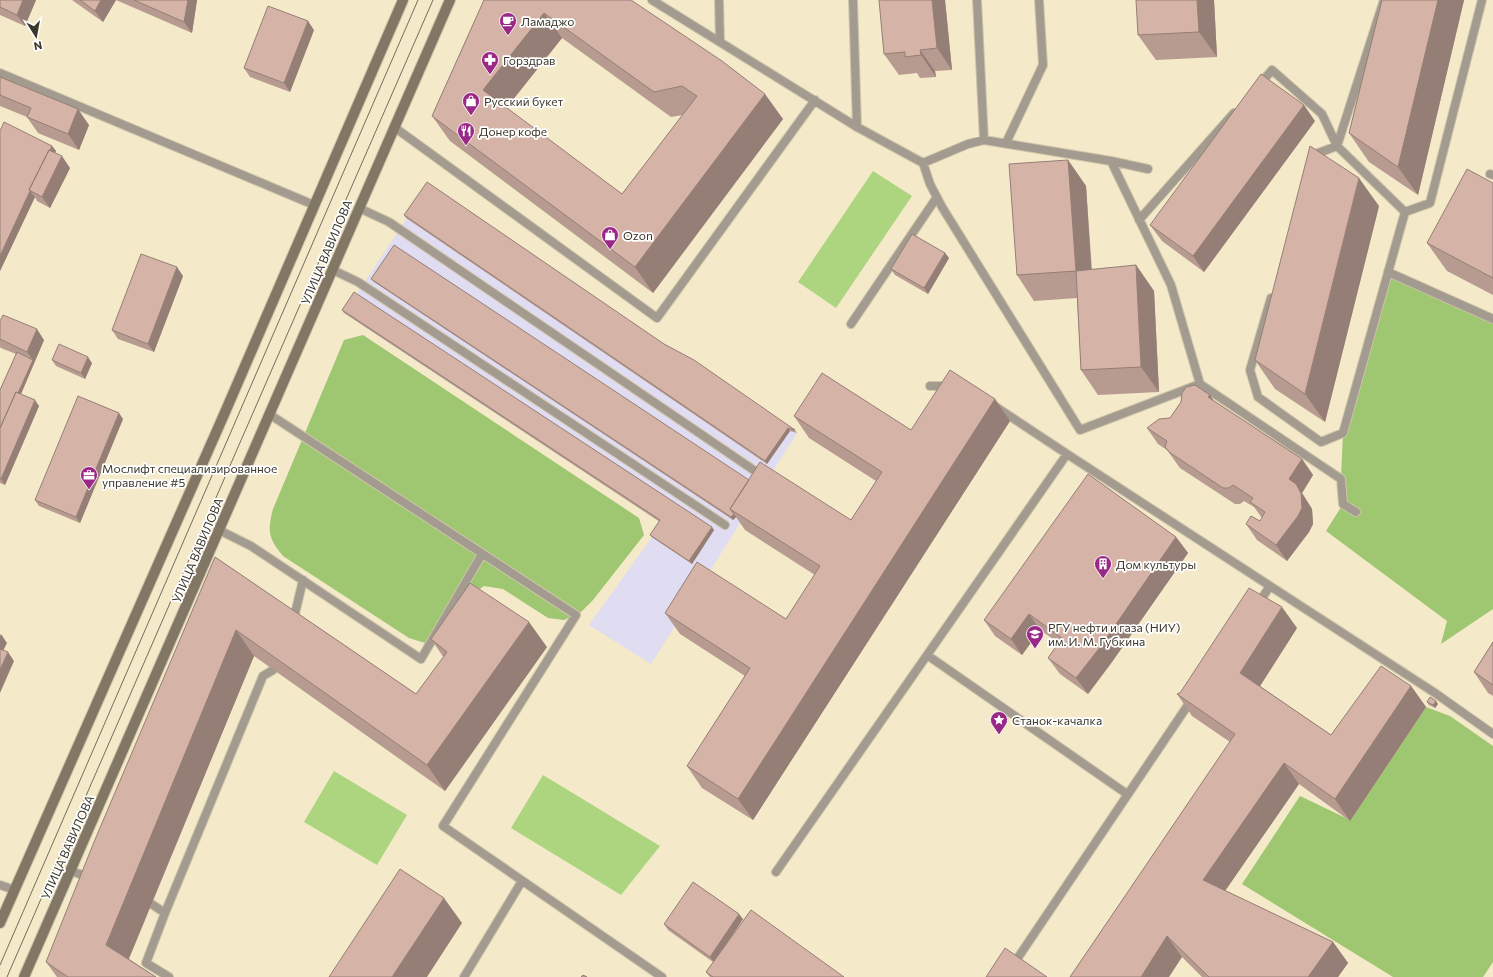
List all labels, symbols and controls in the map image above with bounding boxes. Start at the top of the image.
cafe icon: Ламаджо [498,11,518,36]
place label: Ламаджо [521,14,574,28]
north arrow [16,16,56,56]
text: N [33,39,43,53]
pharmacy icon: Горздрав [480,50,500,75]
place label: Горздрав [503,53,555,67]
shop icon: Русский букет [461,91,481,116]
place label: Русский букет [484,94,564,108]
restaurant icon: Донер кофе [456,121,476,146]
place label: Донер кофе [479,124,547,138]
street label: УЛИЦА ВАВИЛОВА [298,198,354,306]
shop icon: Ozon [600,225,620,250]
place label: Ozon [623,228,653,242]
place label: Мослифт специализированное управление #5 [102,461,277,489]
office icon: Мослифт специализированное управление #5 [79,465,99,490]
street label: УЛИЦА ВАВИЛОВА [169,496,225,604]
building icon: Дом культуры [1093,554,1113,579]
place label: Дом культуры [1116,557,1196,571]
place label: РГУ нефти и газа (НИУ) им. И. М. Губкина [1048,620,1180,648]
school or university icon: РГУ нефти и газа (НИУ) им. И. М. Губкина [1025,624,1045,649]
place icon: Cтанок-качалка [989,710,1009,735]
place label: Cтанок-качалка [1012,713,1102,727]
street label: УЛИЦА ВАВИЛОВА [38,793,96,901]

